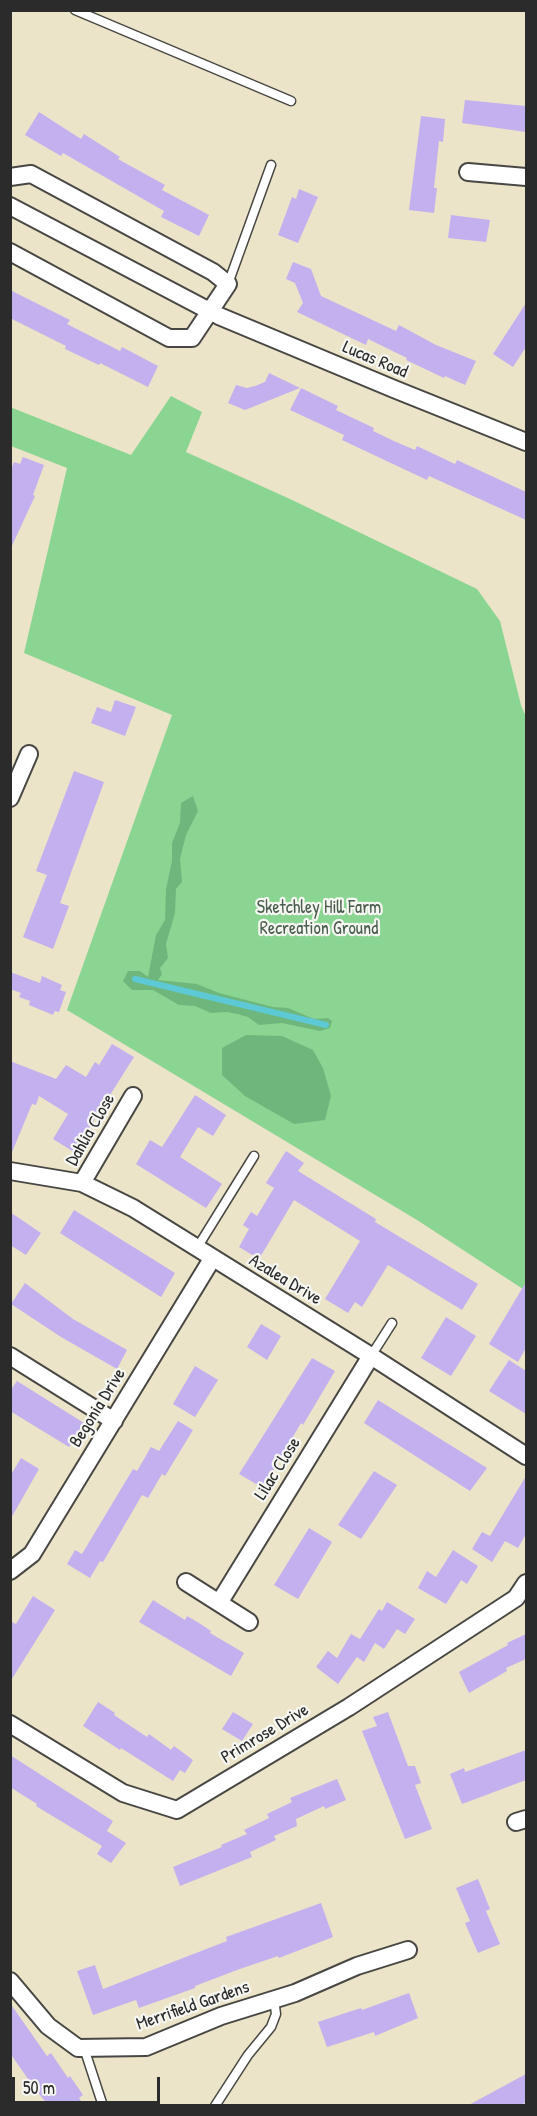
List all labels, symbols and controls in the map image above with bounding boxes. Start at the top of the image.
street label: Lucas Road [339,337,411,383]
park label: Sketchley Hill Farm Recreation Ground [257,897,381,940]
street label: Dahlia Close [62,1090,120,1170]
street label: Azalea Drive [245,1250,325,1310]
street label: Begonia Drive [65,1365,131,1451]
street label: Lilac Close [250,1434,306,1504]
street label: Primrose Drive [217,1699,313,1769]
street label: Merrifield Gardens [134,1977,252,2035]
scale bar [15,2065,164,2103]
text: 50 m [23,2075,55,2100]

